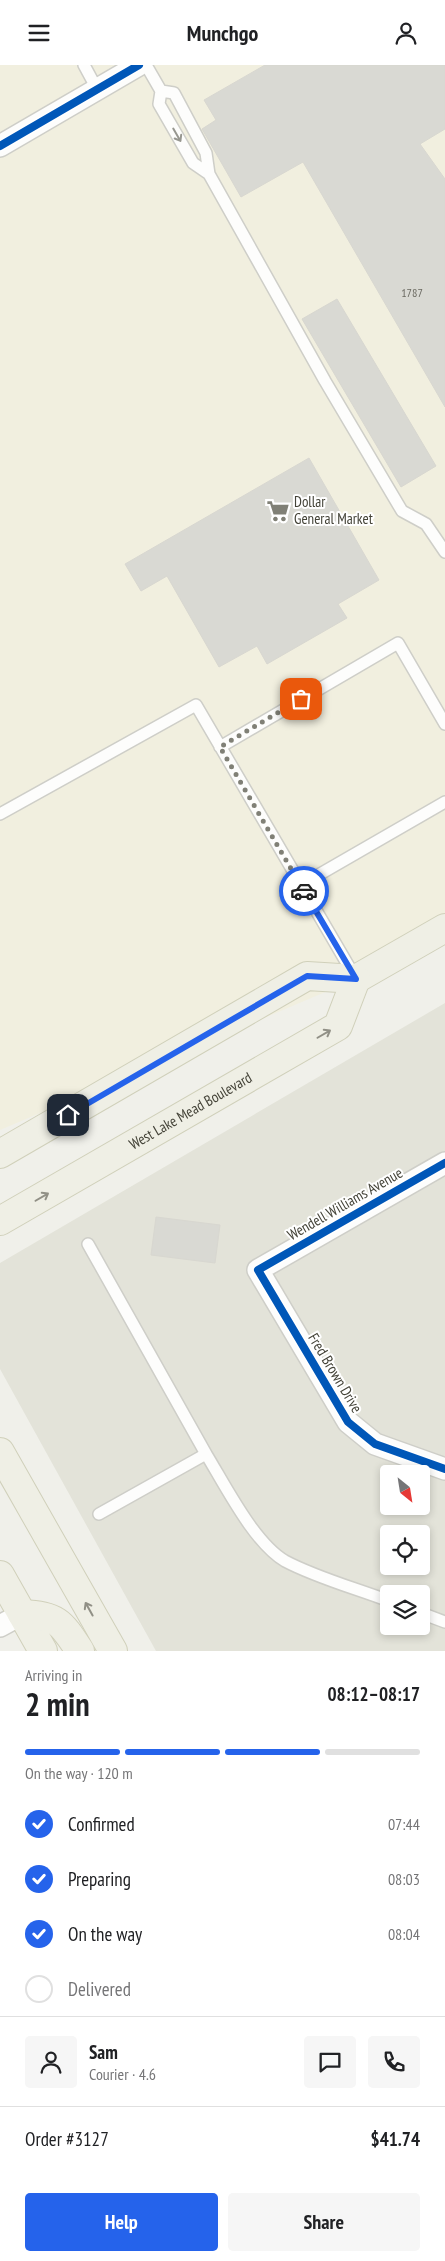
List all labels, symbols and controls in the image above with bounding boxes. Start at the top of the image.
icon: menu [25,19,53,47]
text: Munchgo [187,19,258,47]
icon: person [392,19,420,47]
one-way arrow [172,127,182,142]
house number: 1787 [401,285,423,300]
place label: Dollar General Market [294,492,373,528]
supermarket icon: Dollar General Market [265,498,291,524]
pin [280,678,322,720]
icon: bag [287,685,315,713]
courier [279,866,329,916]
icon: car [290,877,318,905]
one-way arrow [316,1028,330,1038]
street label: West Lake Mead Boulevard [125,1068,255,1154]
pin [47,1094,89,1136]
icon: home [54,1101,82,1129]
street label: Wendell Williams Avenue [284,1163,406,1244]
one-way arrow [35,1191,49,1201]
street label: Fred Brown Drive [304,1329,367,1416]
north arrow [380,1465,430,1515]
map controls [380,1465,430,1635]
button: locate [380,1525,430,1575]
button: layers [380,1585,430,1635]
one-way arrow [83,1602,93,1616]
text: Arriving in [25,1665,82,1685]
text: 08:12–08:17 [327,1682,420,1706]
text: 2 min [25,1683,90,1725]
text: On the way · 120 m [25,1763,133,1783]
icon: check [25,1810,53,1838]
text: Confirmed [68,1812,135,1836]
text: 07:44 [388,1814,420,1834]
icon: check [25,1865,53,1893]
text: Preparing [68,1867,131,1891]
text: 08:03 [388,1869,420,1889]
icon: check [25,1920,53,1948]
text: On the way [68,1922,142,1946]
text: 08:04 [388,1924,420,1944]
text: Delivered [68,1977,131,2001]
button: person [25,2036,77,2088]
button: chat [304,2036,356,2088]
button: phone [368,2036,420,2088]
text: Sam [89,2040,118,2064]
text: Courier · 4.6 [89,2064,156,2084]
text: Order #3127 [25,2127,109,2151]
text: $41.74 [371,2127,420,2151]
button: Help [25,2193,218,2251]
button: Share [228,2193,420,2251]

